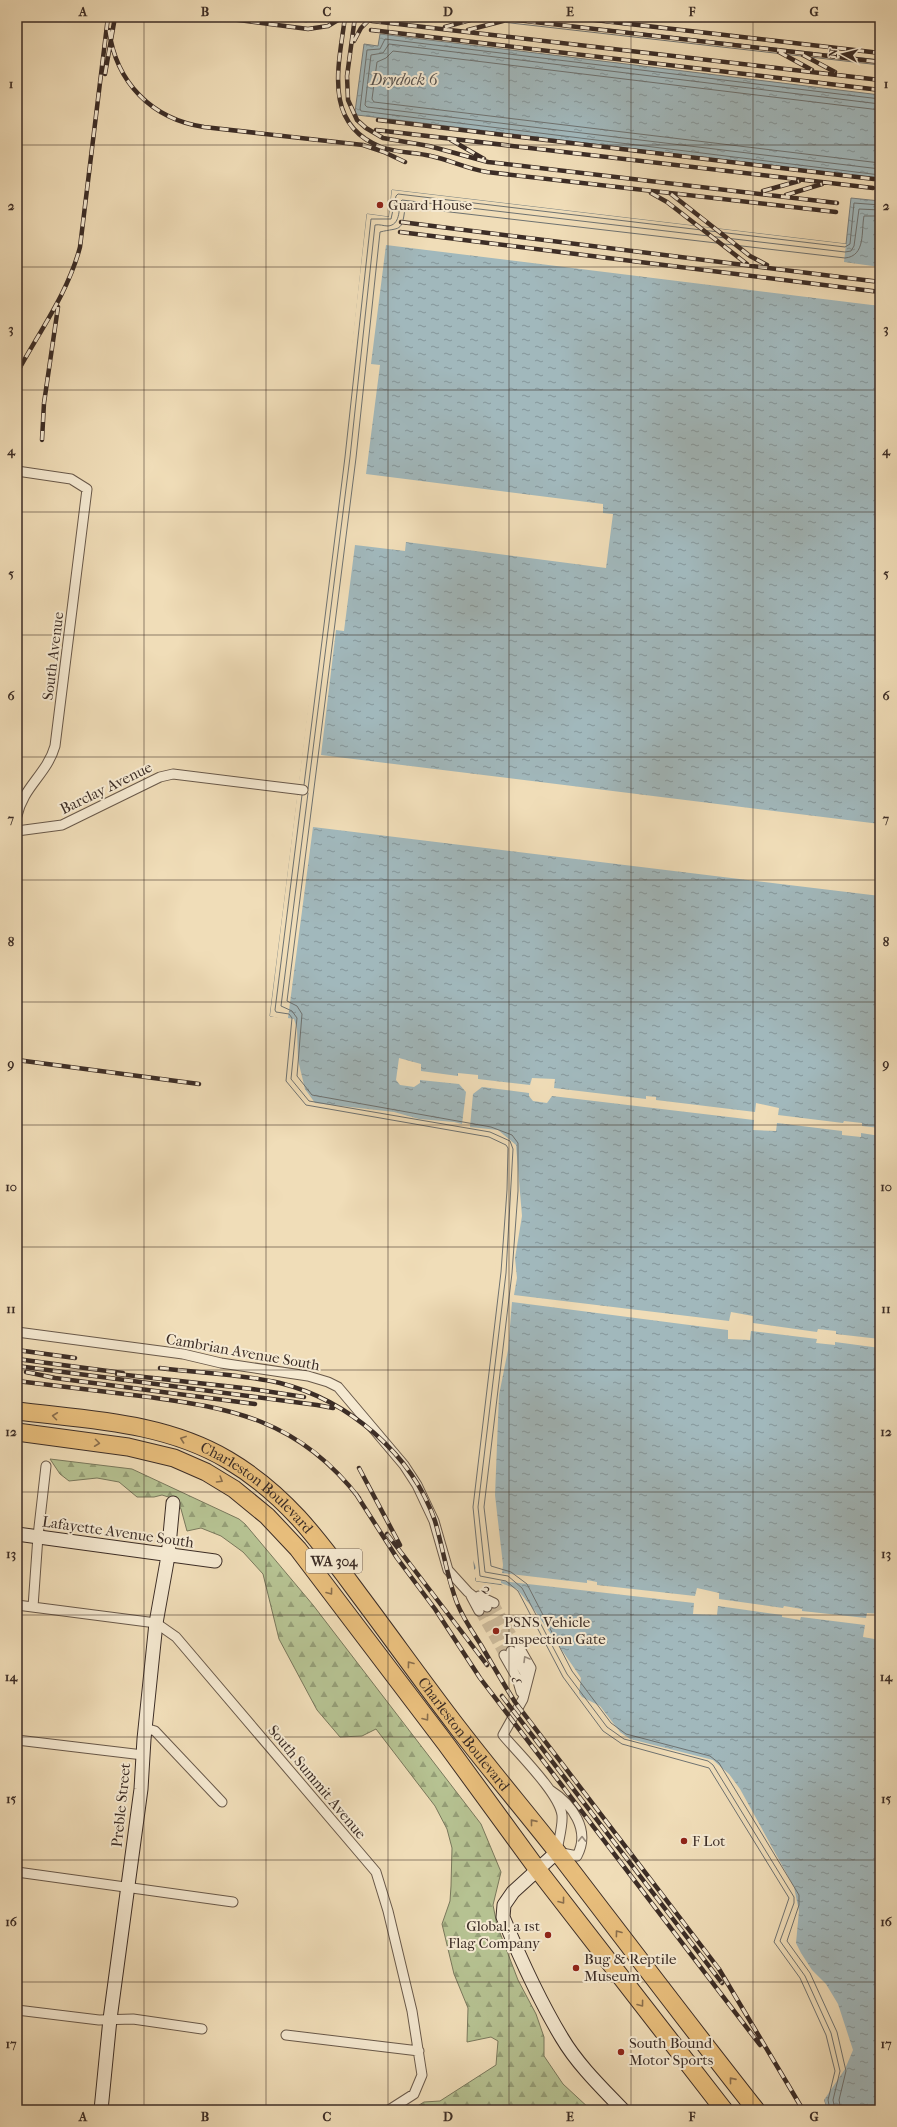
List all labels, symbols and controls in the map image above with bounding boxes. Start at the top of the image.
text: A [78,4,88,19]
text: B [201,4,210,19]
text: C [323,4,332,19]
text: D [443,4,453,19]
text: E [566,4,574,19]
text: F [688,4,696,19]
text: G [809,4,819,19]
north arrow [823,34,863,74]
text: N [827,47,841,58]
water label: Drydock 6 [369,70,438,89]
text: 1 [9,76,14,91]
text: 1 [884,76,889,91]
place label: Guard House [388,196,473,214]
text: 2 [8,198,15,213]
text: 2 [883,198,890,213]
marker: Guard House [375,200,385,210]
text: 3 [8,321,14,337]
text: 3 [883,321,889,337]
text: 4 [6,443,16,459]
text: 4 [881,443,891,459]
text: 5 [8,566,14,581]
text: 5 [883,566,889,581]
street label: South Avenue [39,610,67,701]
text: 6 [7,688,15,703]
text: 6 [882,688,890,703]
street label: Barclay Avenue [57,758,155,818]
text: 7 [7,811,15,826]
text: 7 [882,811,890,826]
text: 8 [8,934,15,949]
text: 8 [883,934,890,949]
text: 9 [7,1056,15,1072]
text: 9 [882,1056,890,1072]
text: 10 [5,1179,17,1194]
text: 10 [880,1179,892,1194]
text: 11 [6,1301,16,1316]
text: 11 [881,1301,891,1316]
street label: Cambrian Avenue South [165,1330,322,1375]
one-way arrow [52,1411,58,1420]
text: 12 [5,1424,17,1439]
text: 12 [880,1424,892,1439]
one-way arrow [179,1435,186,1443]
one-way arrow [94,1438,100,1447]
street label: Charleston Boulevard [198,1438,318,1538]
one-way arrow [216,1476,223,1483]
street label: Lafayette Avenue South [41,1512,196,1552]
text: 13 [6,1546,16,1562]
text: 13 [881,1546,891,1562]
road number: WA 304 [306,1549,362,1573]
street label: 2 [478,1580,496,1599]
one-way arrow [325,1588,332,1595]
place label: PSNS Vehicle Inspection Gate [504,1613,606,1648]
marker: PSNS Vehicle Inspection Gate [491,1626,501,1636]
one-way arrow [524,1656,531,1663]
one-way arrow [407,1661,415,1668]
text: 14 [5,1669,18,1685]
text: 14 [880,1669,893,1685]
street label: Charleston Boulevard [414,1674,514,1795]
street label: 3 [505,1675,523,1685]
one-way arrow [421,1713,428,1720]
street label: South Summit Avenue [264,1721,370,1843]
street label: Preble Street [108,1761,134,1848]
text: 15 [6,1791,16,1806]
text: 15 [881,1791,891,1806]
one-way arrow [531,1819,538,1826]
place label: F Lot [692,1832,726,1850]
one-way arrow [578,1836,586,1842]
marker: F Lot [679,1836,689,1846]
one-way arrow [557,1896,564,1903]
text: 16 [5,1914,18,1929]
text: 16 [880,1914,893,1929]
place label: Global, a 1st Flag Company [448,1917,541,1952]
marker: Global, a 1st Flag Company [543,1930,553,1940]
one-way arrow [616,1930,623,1937]
place label: Bug & Reptile Museum [584,1950,677,1985]
marker: Bug & Reptile Museum [571,1963,581,1973]
one-way arrow [636,1999,643,2006]
place label: South Bound Motor Sports [629,2034,714,2069]
text: 17 [6,2036,17,2051]
text: 17 [881,2036,892,2051]
marker: South Bound Motor Sports [616,2047,626,2057]
one-way arrow [730,2077,737,2084]
text: A [78,2109,88,2124]
text: B [201,2109,210,2124]
text: C [323,2109,332,2124]
text: D [443,2109,453,2124]
text: E [566,2109,574,2124]
text: F [688,2109,696,2124]
text: G [809,2109,819,2124]

